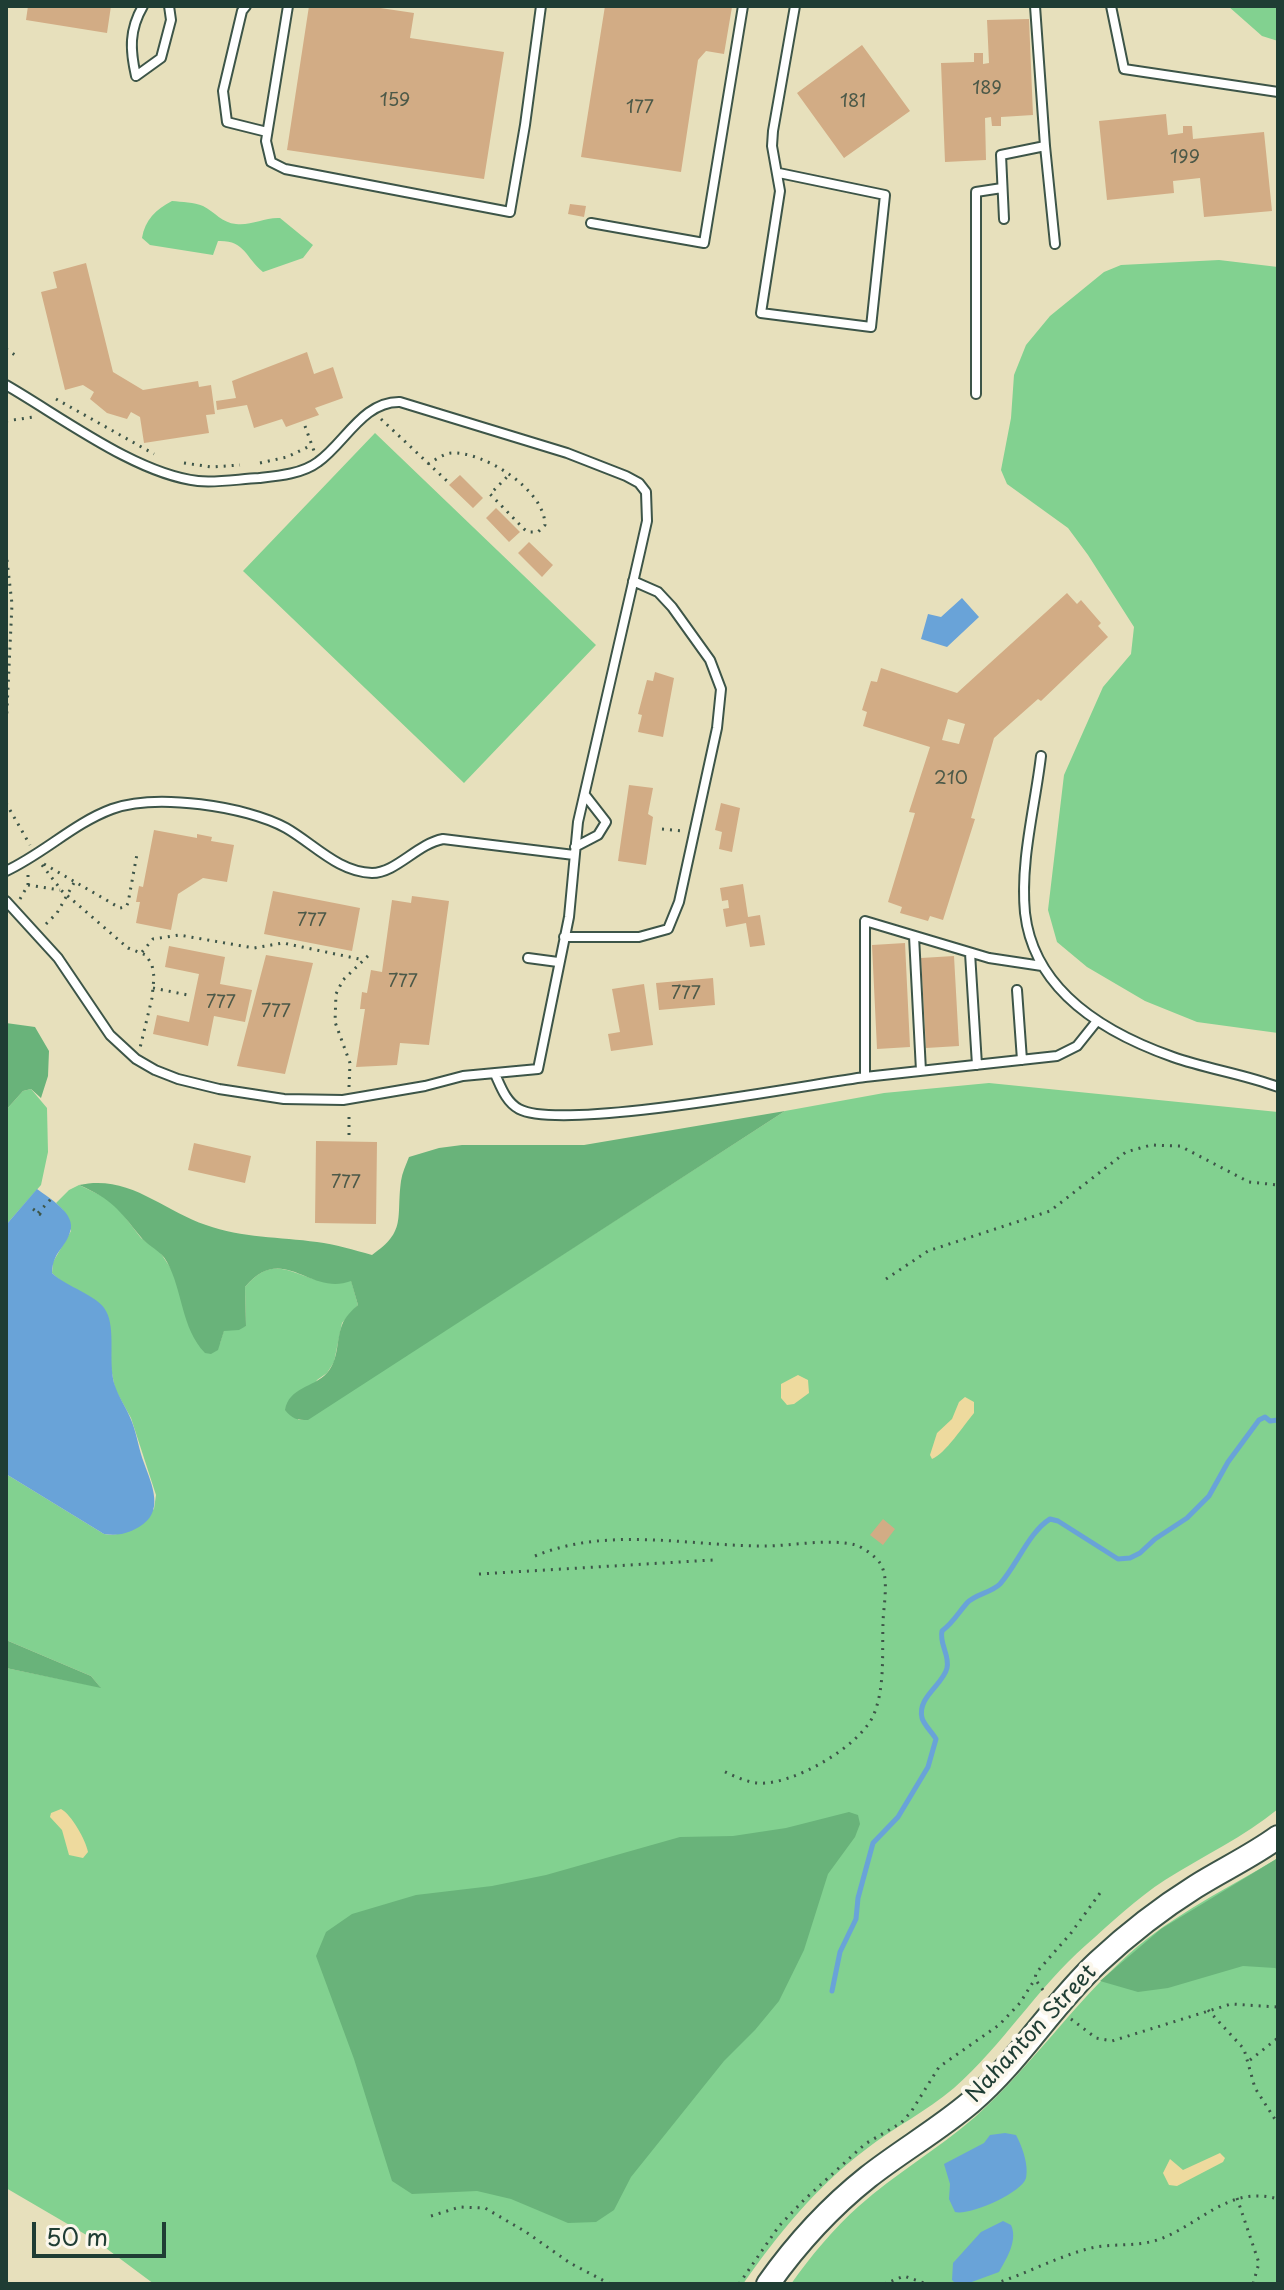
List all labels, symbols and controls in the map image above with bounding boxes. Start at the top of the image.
house number: 189 [972,78,1002,100]
house number: 159 [380,90,410,112]
house number: 181 [840,91,866,113]
house number: 177 [626,97,654,119]
house number: 199 [1170,147,1200,169]
house number: 210 [934,768,968,790]
house number: 777 [297,910,327,932]
house number: 777 [388,971,418,993]
house number: 777 [671,983,701,1005]
house number: 777 [206,992,236,1014]
house number: 777 [261,1001,291,1023]
house number: 777 [331,1172,361,1194]
street label: Nahanton Street [961,1960,1103,2108]
scale bar [36,2206,170,2256]
text: 50 m [46,2218,108,2254]

